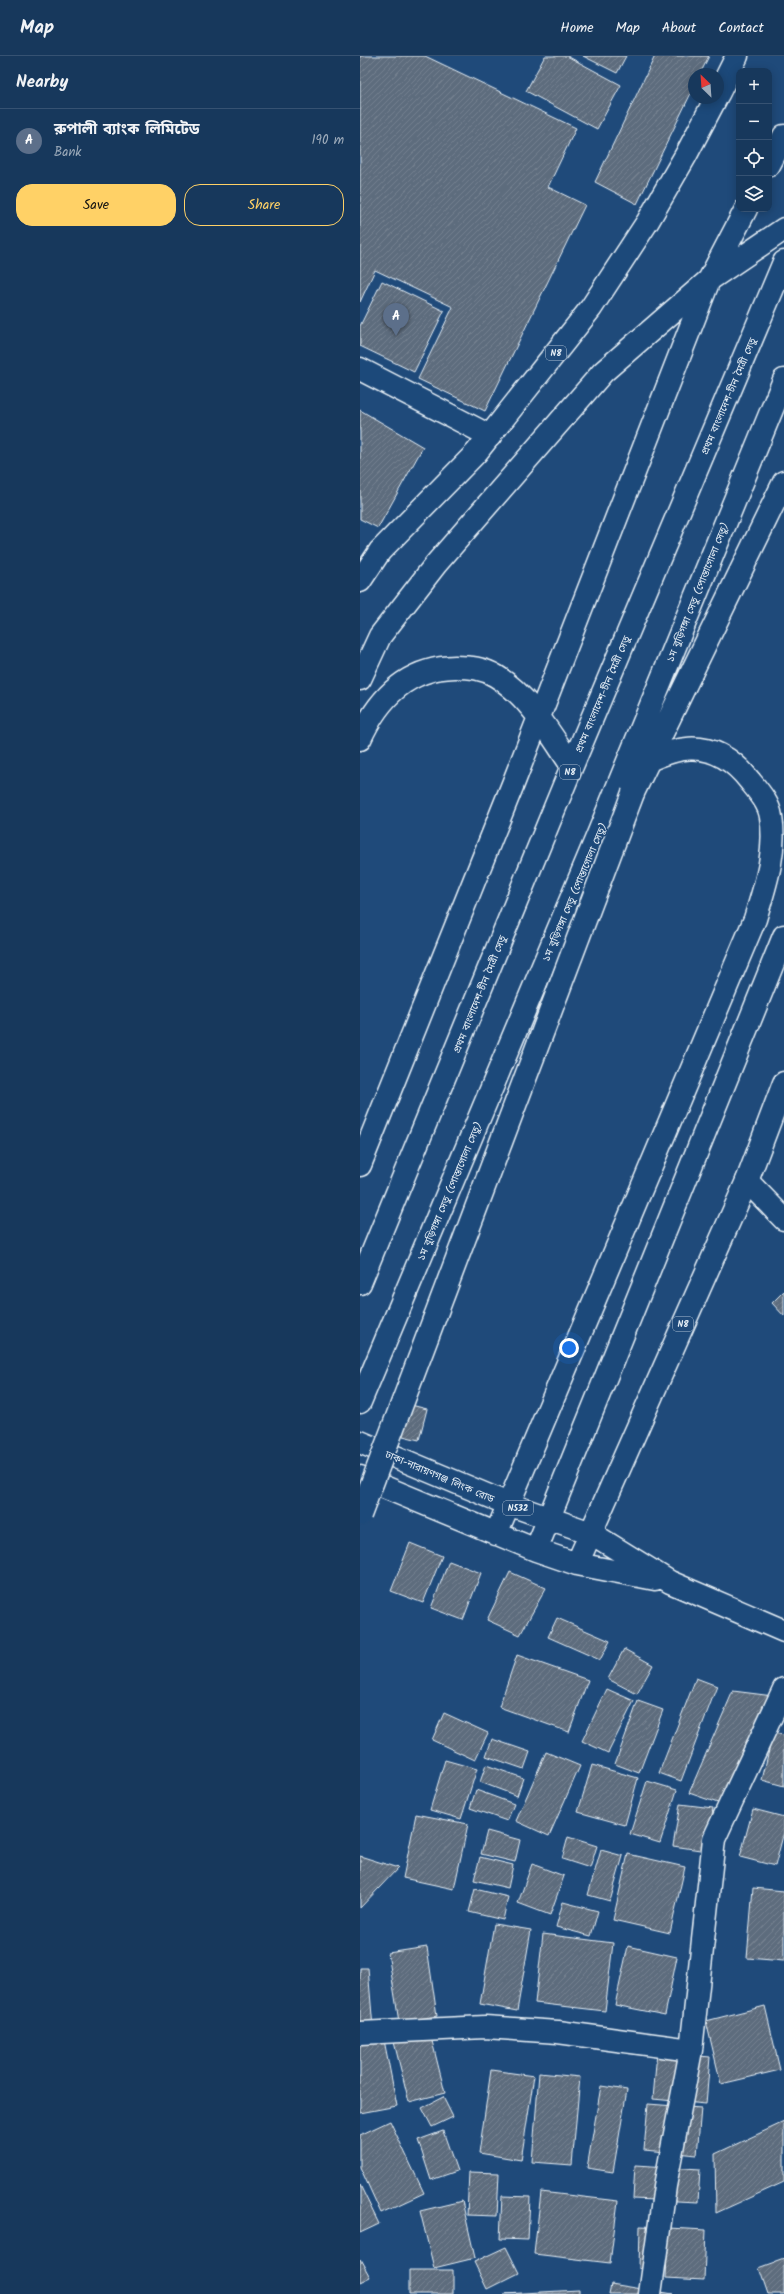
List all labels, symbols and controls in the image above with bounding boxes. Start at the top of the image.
text: Map [20,13,54,43]
text: Home [560,17,594,39]
text: Map [616,17,640,39]
text: About [662,17,696,39]
text: Contact [718,17,764,39]
north arrow [688,68,724,104]
map controls [736,68,772,212]
button: + [736,68,772,104]
text: Nearby [16,69,68,96]
button: − [736,104,772,140]
text: রুপালী ব্যাংক লিমিটেড [54,118,200,142]
text: A [25,130,33,151]
text: 190 m [312,130,344,151]
button: locate [736,140,772,176]
text: Bank [54,142,81,163]
button: layers [736,176,772,212]
button: Save [16,184,176,226]
button: Share [184,184,344,226]
pin: A [383,303,409,336]
street label: প্রথম বাংলাদেশ-চীন মৈত্রী সেতু [697,335,761,457]
road number: N8 [546,346,566,360]
street label: ১ম বুড়িগঙ্গা সেতু (পোস্তাগোলা সেতু) [663,520,733,665]
street label: প্রথম বাংলাদেশ-চীন মৈত্রী সেতু [571,633,635,755]
road number: N8 [560,765,580,779]
street label: ১ম বুড়িগঙ্গা সেতু (পোস্তাগোলা সেতু) [538,821,611,964]
street label: প্রথম বাংলাদেশ-চীন মৈত্রী সেতু [449,932,511,1056]
street label: ১ম বুড়িগঙ্গা সেতু (পোস্তাগোলা সেতু) [413,1120,486,1263]
road number: N8 [673,1317,693,1331]
your location [559,1338,579,1358]
street label: ঢাকা-নারায়ণগঞ্জ লিংক রোড [382,1446,497,1508]
road number: N532 [503,1501,533,1515]

